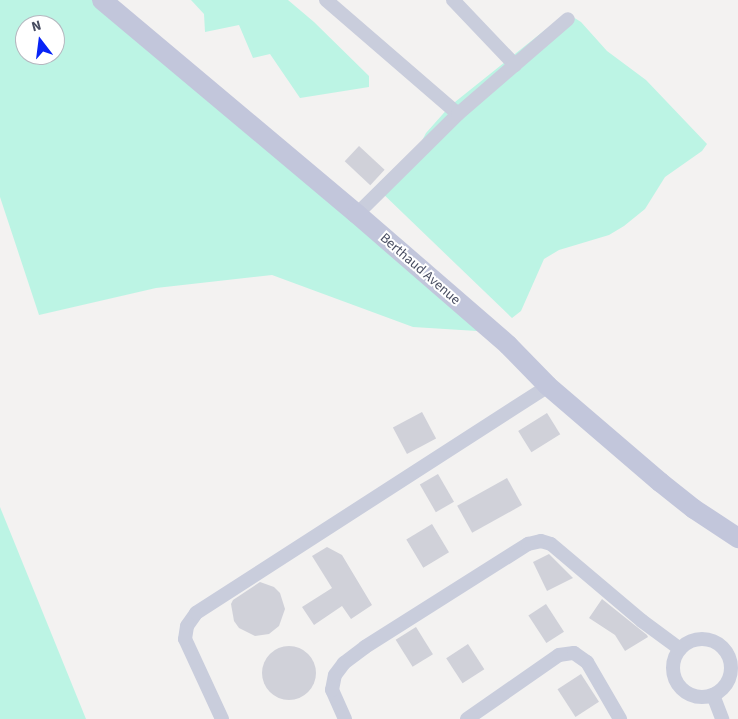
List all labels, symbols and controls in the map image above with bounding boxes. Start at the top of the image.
north arrow [15,15,65,65]
text: N [29,16,43,37]
street label: Berthaud Avenue [376,230,464,308]

